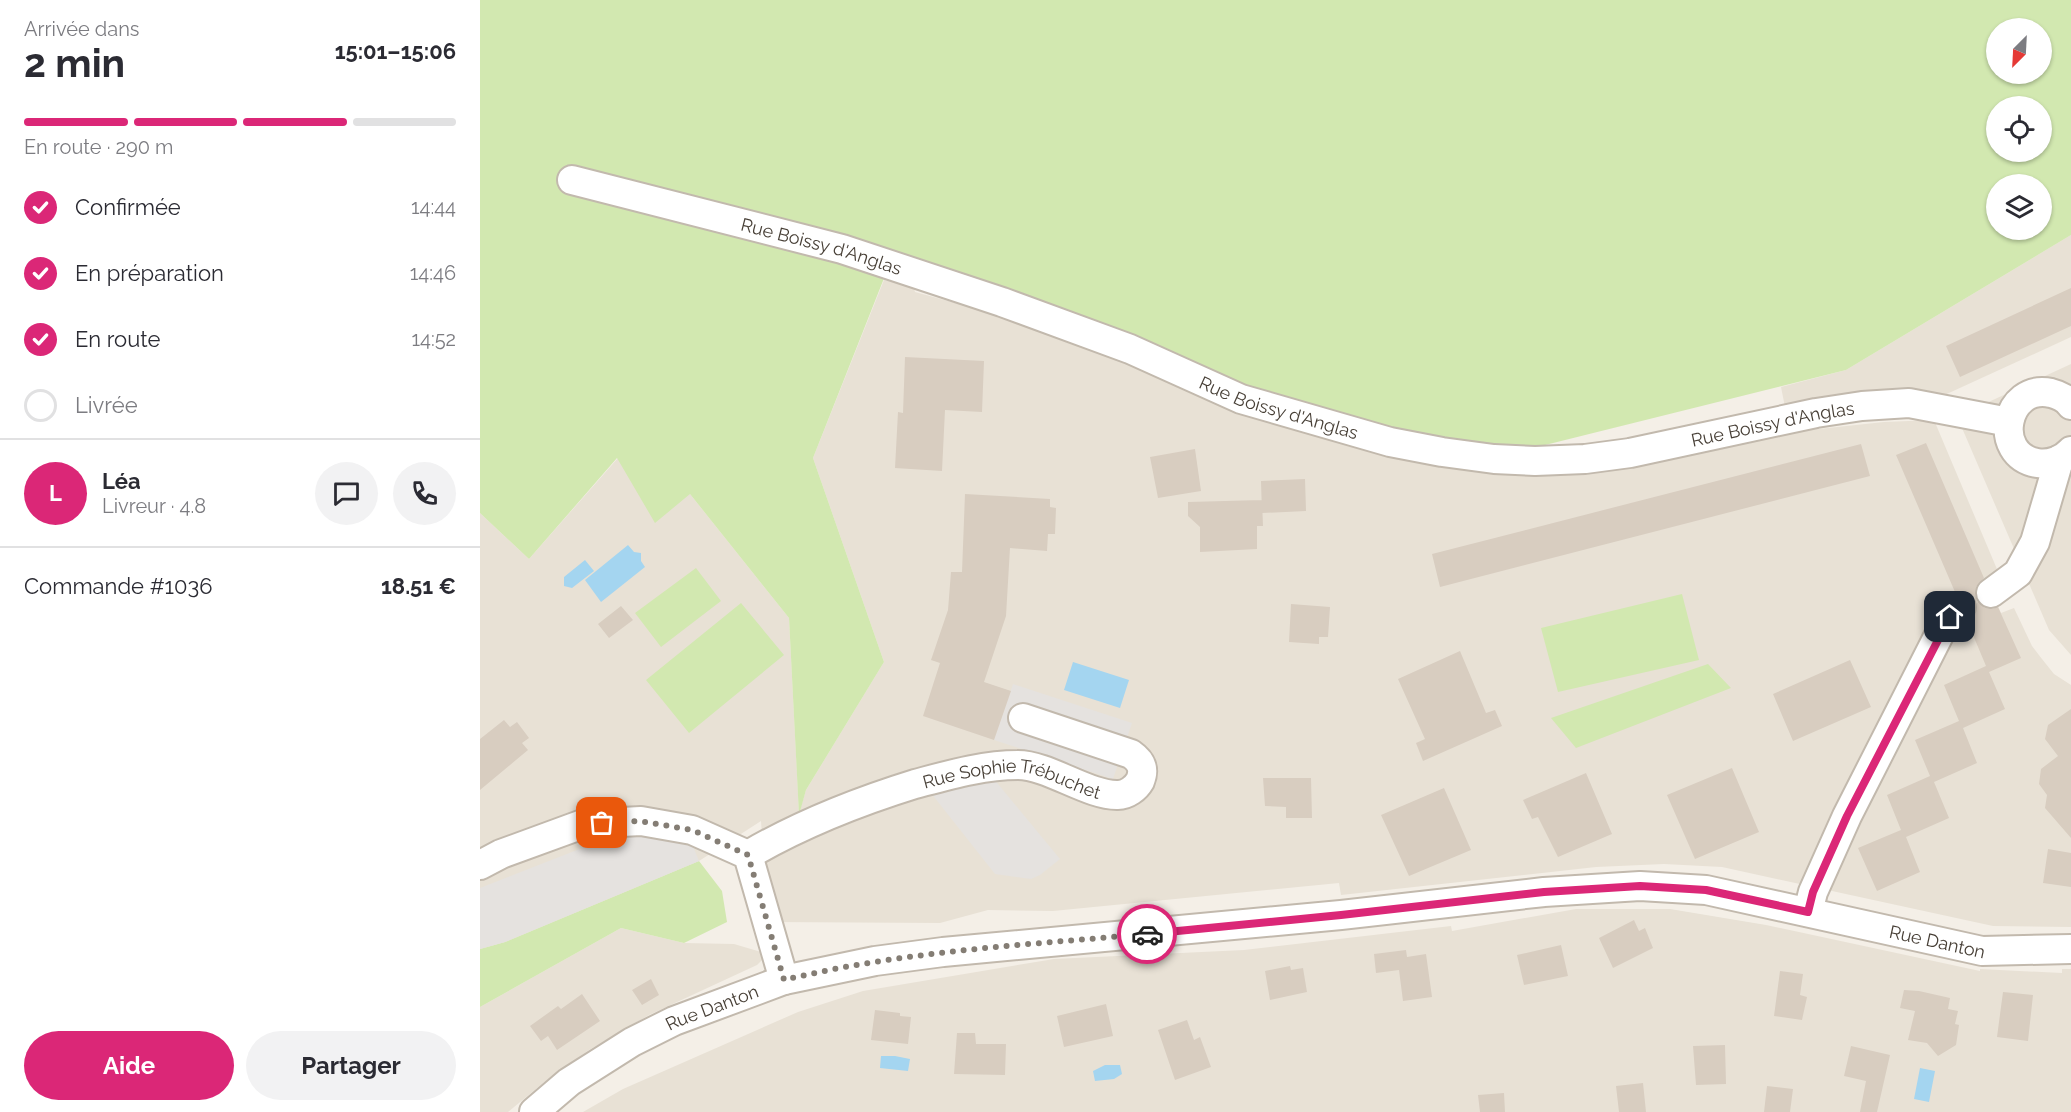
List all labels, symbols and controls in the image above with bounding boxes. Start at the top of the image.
text: Arrivée dans [24,17,139,41]
north arrow [1986,18,2052,84]
map controls [1986,18,2052,240]
text: 15:01–15:06 [335,38,456,64]
text: 2 min [24,40,125,86]
button: locate [1986,96,2052,162]
text: En route · 290 m [24,135,173,159]
button: layers [1986,174,2052,240]
icon: check [24,191,57,224]
text: Confirmée [75,194,181,220]
text: 14:44 [411,195,456,219]
street label: Rue Boissy d'Anglas [739,213,905,279]
icon: check [24,257,57,290]
text: En préparation [75,260,224,286]
text: 14:46 [410,261,456,285]
icon: check [24,323,57,356]
text: En route [75,326,160,352]
text: 14:52 [411,327,456,351]
street label: Rue Boissy d'Anglas [1196,371,1361,443]
text: Livrée [75,392,138,418]
street label: Rue Boissy d'Anglas [1689,397,1856,450]
button: chat [315,462,378,525]
button: phone [393,462,456,525]
text: Léa [102,468,141,494]
text: L [49,480,62,506]
text: Livreur · 4.8 [102,494,206,518]
text: Commande #1036 [24,573,213,599]
text: 18.51 € [381,573,456,599]
pin [1924,591,1975,642]
icon: home [1933,600,1966,633]
street label: Rue Sophie Trébuchet [920,754,1103,803]
pin [576,797,627,848]
icon: bag [585,806,618,839]
courier [1117,904,1177,964]
icon: car [1131,918,1164,951]
street label: Rue Danton [1888,920,1987,962]
street label: Rue Danton [662,980,761,1034]
button: Aide [24,1031,234,1100]
button: Partager [246,1031,456,1100]

